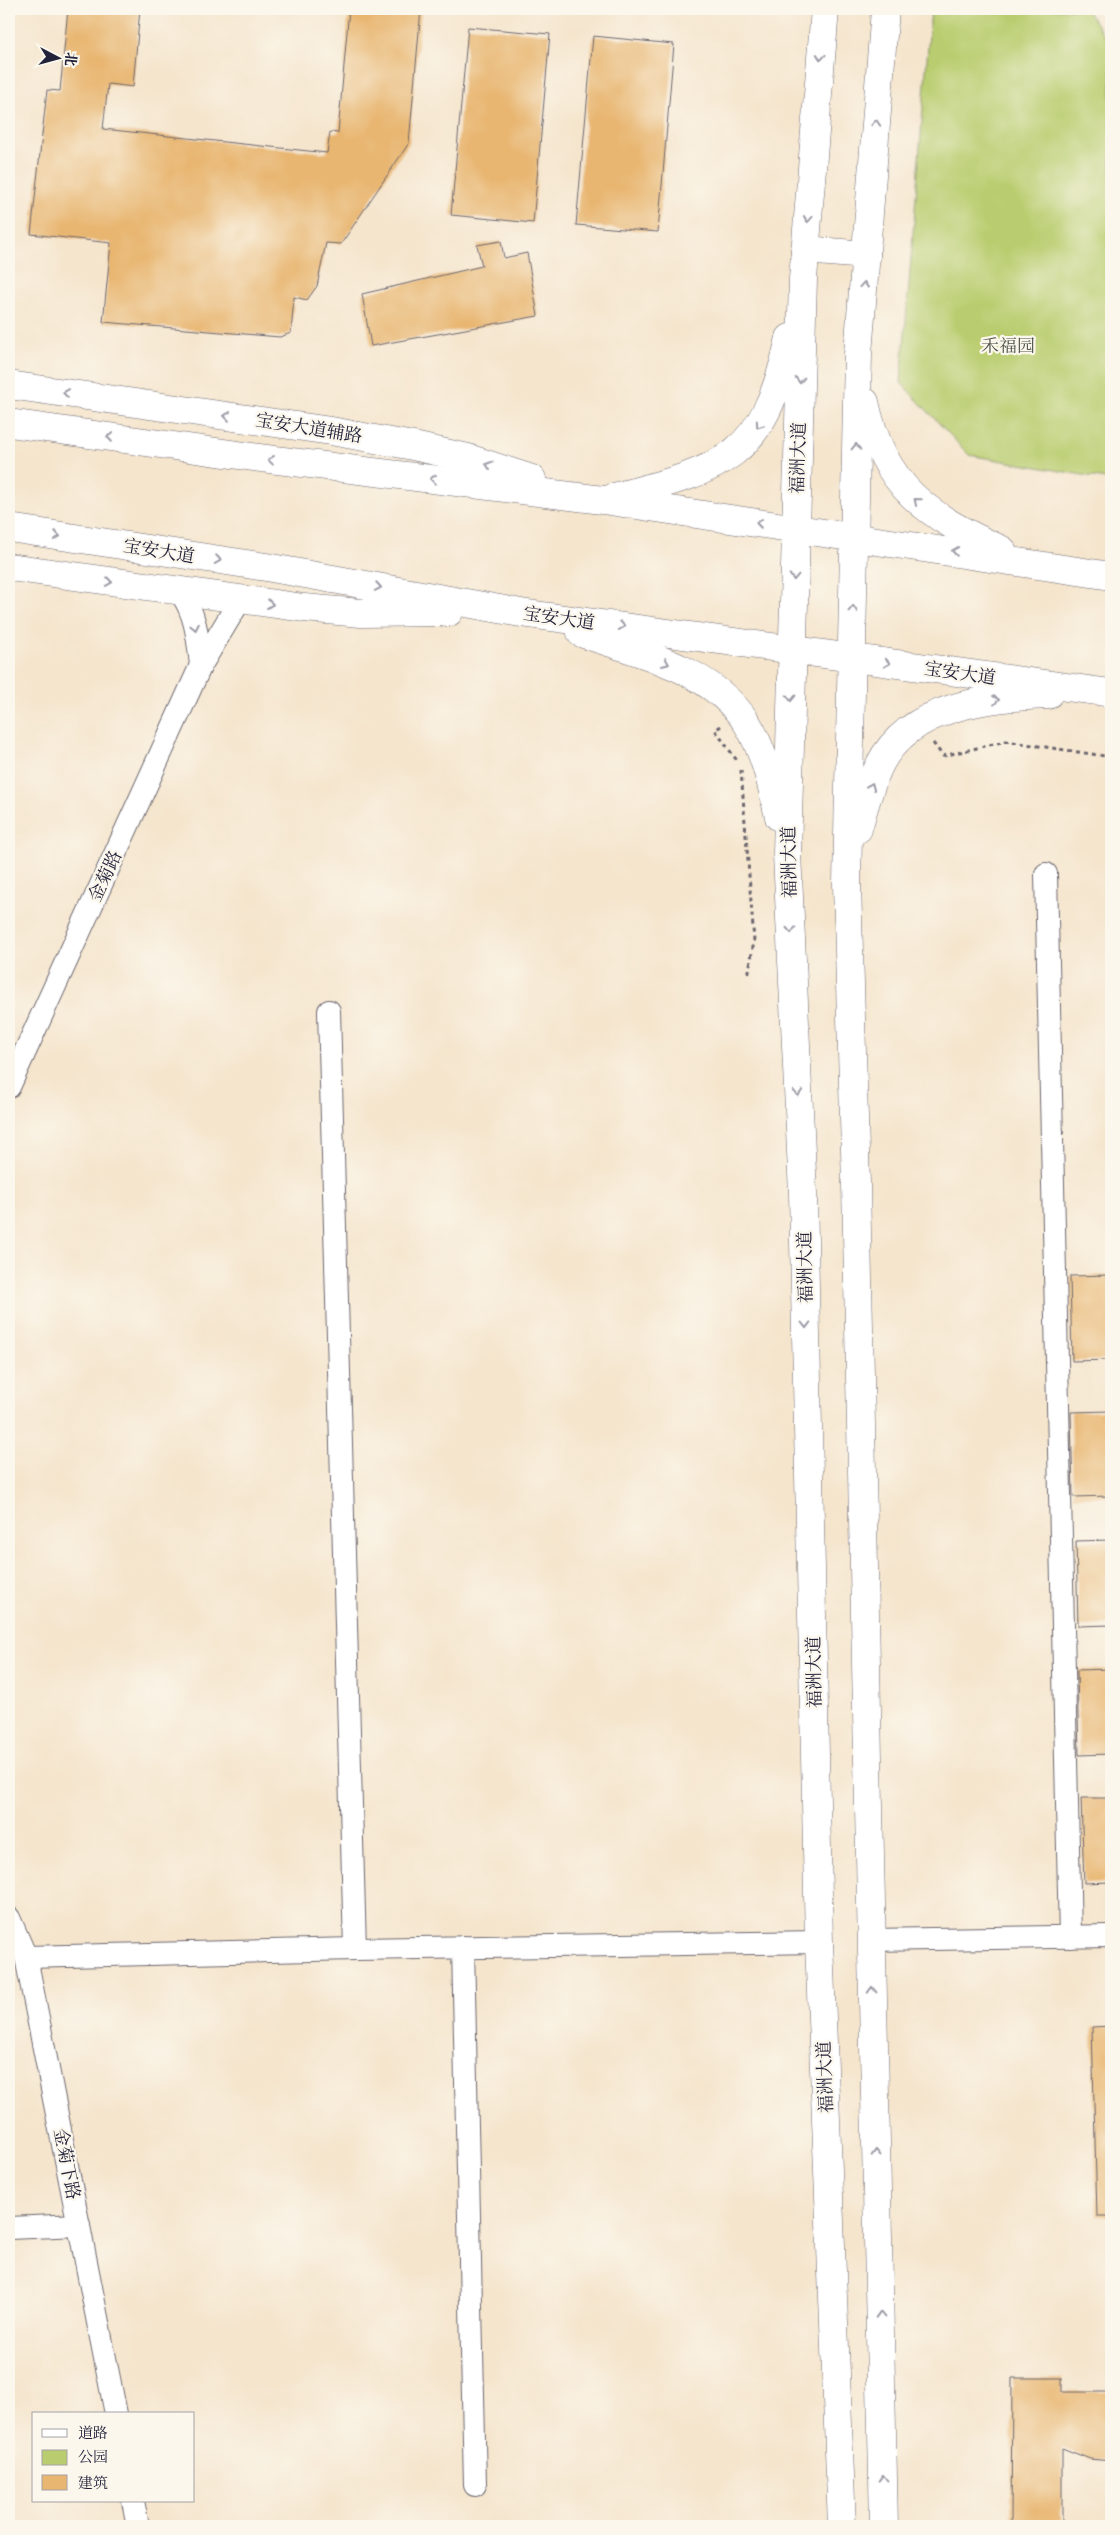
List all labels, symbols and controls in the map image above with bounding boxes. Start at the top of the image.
north arrow [32,32,82,82]
text: 北 [60,51,81,67]
one-way arrow [816,54,827,62]
one-way arrow [871,118,882,126]
one-way arrow [802,216,813,224]
one-way arrow [858,280,869,288]
park label: 禾福园 [981,334,1035,358]
one-way arrow [795,376,805,384]
one-way arrow [61,388,69,399]
street label: 宝安大道辅路 [254,408,364,448]
one-way arrow [222,411,230,422]
one-way arrow [756,419,765,429]
street label: 福洲大道 [785,422,811,494]
one-way arrow [106,432,114,443]
one-way arrow [851,443,861,450]
one-way arrow [267,455,275,466]
one-way arrow [485,461,494,471]
one-way arrow [428,474,436,485]
one-way arrow [914,497,923,506]
one-way arrow [755,518,763,529]
one-way arrow [53,530,61,540]
street label: 宝安大道 [122,534,196,568]
one-way arrow [950,547,959,557]
one-way arrow [213,554,222,564]
one-way arrow [789,573,800,581]
one-way arrow [105,576,113,586]
one-way arrow [373,581,382,591]
one-way arrow [266,598,274,609]
street label: 宝安大道 [522,601,596,635]
one-way arrow [847,605,858,613]
one-way arrow [618,620,626,631]
one-way arrow [190,622,200,631]
street label: 宝安大道 [923,656,997,690]
one-way arrow [883,657,891,668]
one-way arrow [662,658,670,668]
one-way arrow [786,694,796,702]
one-way arrow [993,695,1001,706]
one-way arrow [864,782,875,791]
street label: 福洲大道 [776,826,802,898]
street label: 金菊路 [83,846,127,906]
one-way arrow [785,927,796,935]
one-way arrow [793,1089,804,1097]
street label: 福洲大道 [792,1231,818,1303]
one-way arrow [801,1322,811,1329]
street label: 福洲大道 [801,1636,827,1708]
one-way arrow [867,1986,878,1994]
street label: 福洲大道 [812,2041,838,2113]
street label: 金菊下路 [48,2126,86,2202]
one-way arrow [871,2148,881,2156]
one-way arrow [874,2311,885,2319]
legend [32,2412,195,2502]
text: 道路 [78,2423,108,2443]
text: 公园 [78,2447,108,2467]
text: 建筑 [78,2473,108,2493]
one-way arrow [878,2473,888,2481]

